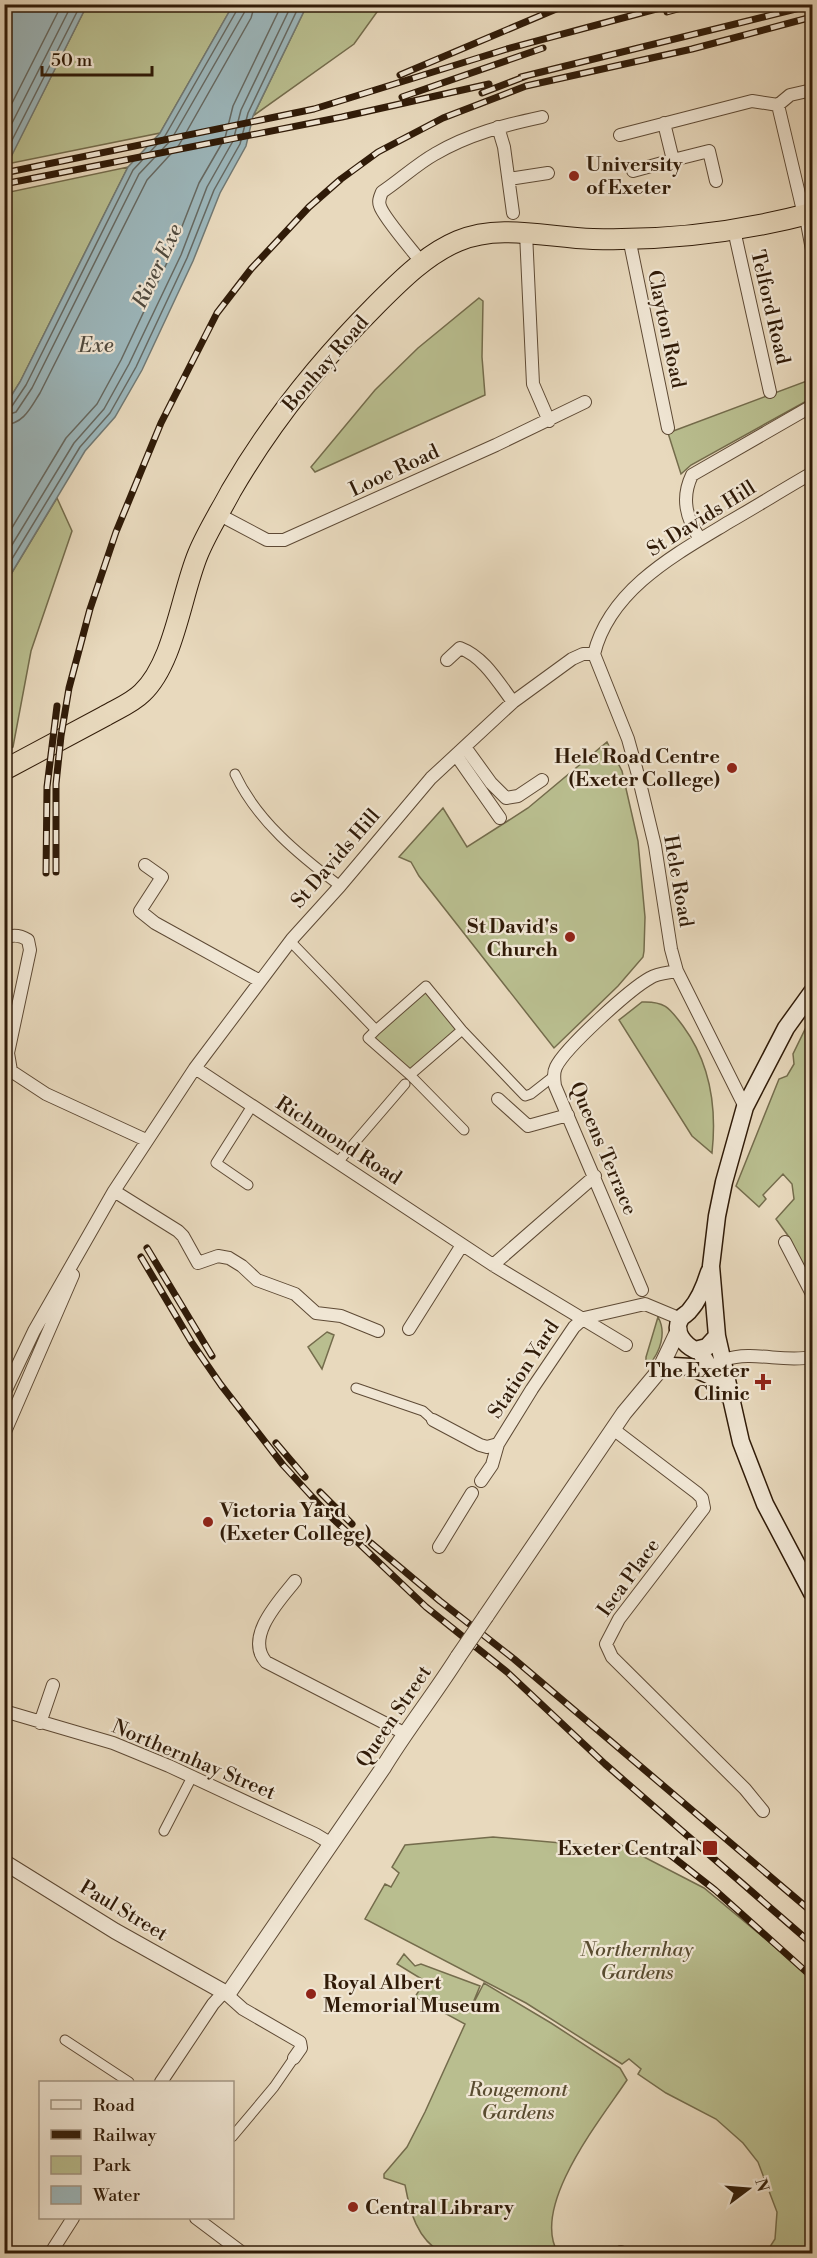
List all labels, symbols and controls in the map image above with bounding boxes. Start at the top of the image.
scale bar [42,39,152,77]
text: 50 m [51,49,93,72]
place label: University of Exeter [586,153,684,201]
marker: University of Exeter [567,169,581,183]
water label: River Exe [127,220,189,314]
street label: Telford Road [744,248,795,368]
street label: Clayton Road [641,268,690,391]
street label: Bonhay Road [277,310,375,418]
water label: Exe [77,333,114,359]
street label: Looe Road [346,439,444,503]
street label: St Davids Hill [643,476,761,563]
place label: Hele Road Centre (Exeter College) [554,745,720,793]
marker: Hele Road Centre (Exeter College) [725,761,739,775]
street label: St Davids Hill [286,804,386,914]
street label: Hele Road [657,833,698,930]
place label: St David's Church [467,915,559,963]
marker: St David's Church [563,930,577,944]
street label: Queens Terrace [563,1078,642,1219]
street label: Richmond Road [271,1091,406,1192]
street label: Station Yard [483,1316,566,1424]
place label: The Exeter Clinic [646,1359,750,1407]
marker: The Exeter Clinic [754,1373,772,1391]
place label: Victoria Yard (Exeter College) [219,1499,371,1547]
marker: Victoria Yard (Exeter College) [201,1515,215,1529]
street label: Isca Place [592,1534,666,1622]
street label: Queen Street [351,1661,437,1773]
street label: Northernhay Street [108,1715,279,1806]
place label: Exeter Central [557,1837,696,1862]
marker: Exeter Central [701,1839,719,1857]
street label: Paul Street [75,1875,172,1947]
park label: Northernhay Gardens [579,1938,694,1986]
place label: Royal Albert Memorial Museum [323,1971,500,2019]
marker: Royal Albert Memorial Museum [304,1987,318,2001]
park label: Rougemont Gardens [467,2078,568,2126]
legend [39,2081,234,2219]
text: Road [93,2094,136,2117]
text: Railway [93,2124,157,2147]
text: Park [93,2154,132,2177]
north arrow [718,2159,778,2219]
text: N [750,2176,773,2194]
text: Water [92,2184,141,2207]
place label: Central Library [365,2196,515,2221]
marker: Central Library [346,2200,360,2214]

